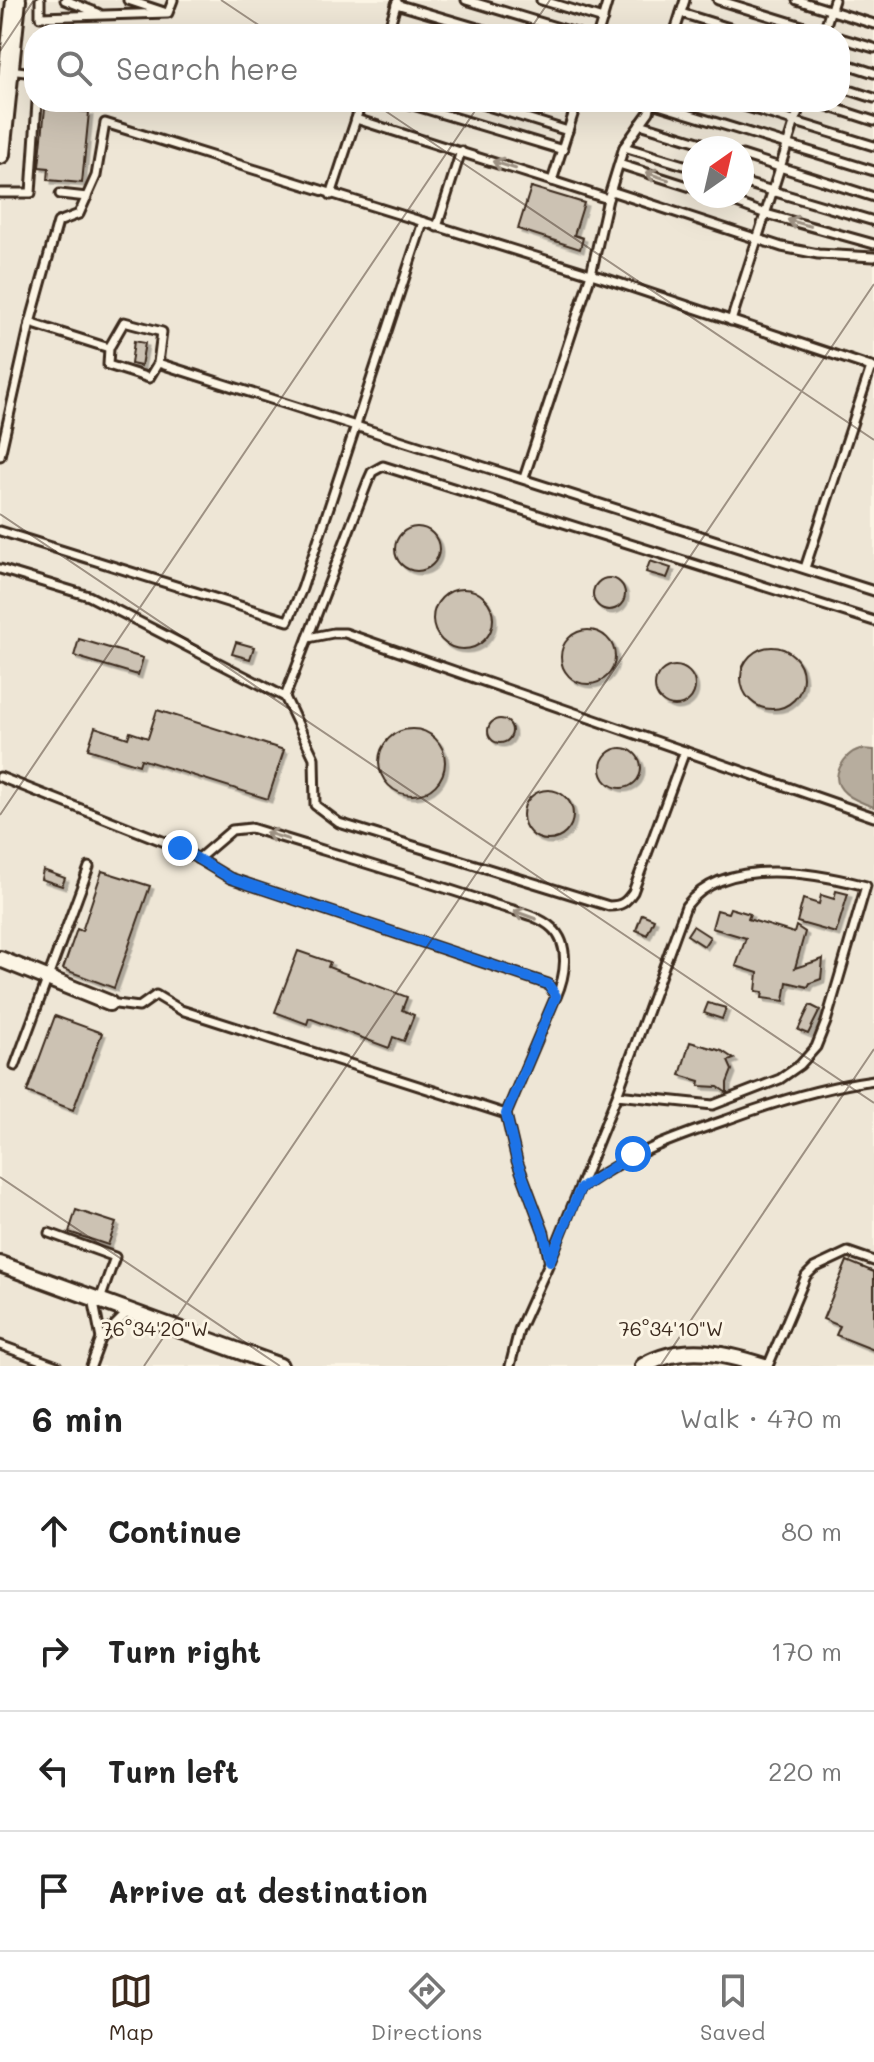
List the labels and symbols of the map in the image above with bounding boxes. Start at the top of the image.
north arrow [682,136,754,208]
one-way arrow [491,156,516,171]
one-way arrow [644,168,669,183]
one-way arrow [787,215,813,230]
one-way arrow [265,828,290,842]
route end [162,830,198,866]
one-way arrow [513,907,538,922]
route start [615,1136,651,1172]
text: 76°34'20"W [102,1315,208,1341]
text: 76°34'10"W [619,1315,723,1341]

